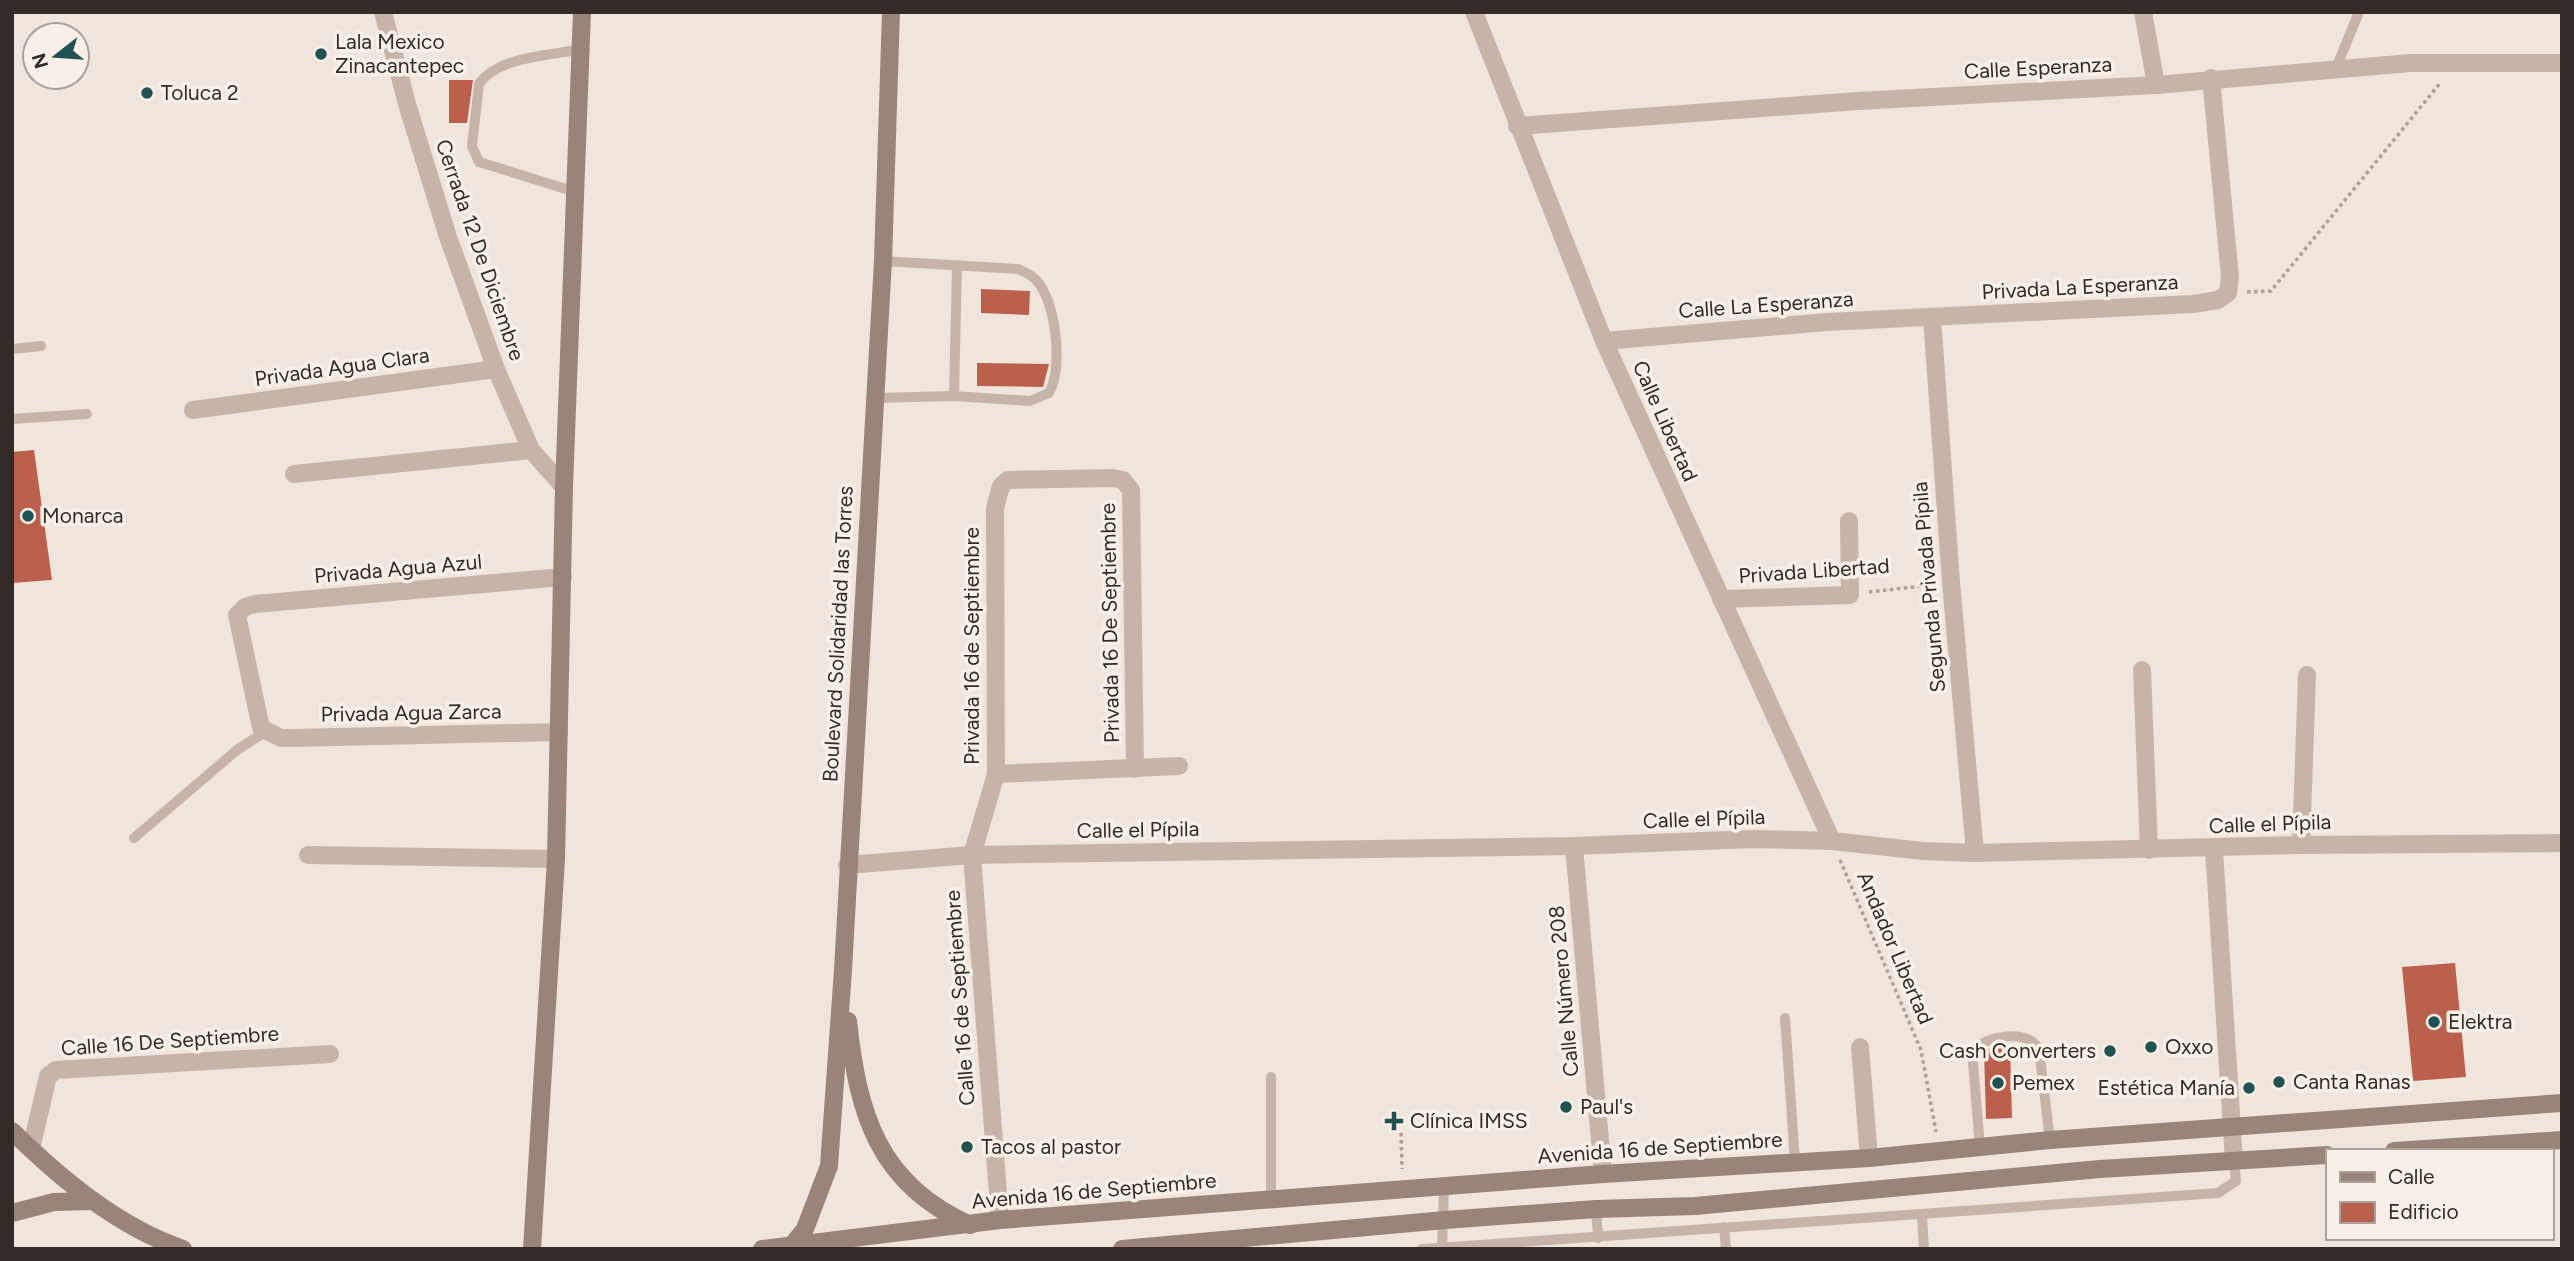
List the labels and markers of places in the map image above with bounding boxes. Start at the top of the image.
place label: Lala Mexico Zinacantepec [335,29,464,78]
marker: Lala Mexico Zinacantepec [313,46,329,62]
place label: Toluca 2 [161,80,239,105]
marker: Toluca 2 [139,85,155,101]
place label: Monarca [42,503,124,528]
marker: Monarca [20,508,36,524]
place label: Elektra [2448,1009,2512,1034]
marker: Elektra [2426,1014,2442,1030]
place label: Oxxo [2165,1034,2213,1059]
place label: Cash Converters [1939,1038,2096,1063]
marker: Oxxo [2143,1039,2159,1055]
marker: Cash Converters [2102,1043,2118,1059]
place label: Canta Ranas [2293,1069,2410,1094]
place label: Pemex [2012,1070,2075,1095]
marker: Canta Ranas [2271,1074,2287,1090]
marker: Pemex [1990,1075,2006,1091]
place label: Estética Manía [2098,1075,2235,1100]
marker: Estética Manía [2241,1080,2257,1096]
place label: Paul's [1580,1094,1633,1119]
marker: Paul's [1558,1099,1574,1115]
place label: Clínica IMSS [1410,1108,1528,1133]
marker: Clínica IMSS [1384,1111,1404,1131]
place label: Tacos al pastor [981,1134,1121,1159]
marker: Tacos al pastor [959,1139,975,1155]

